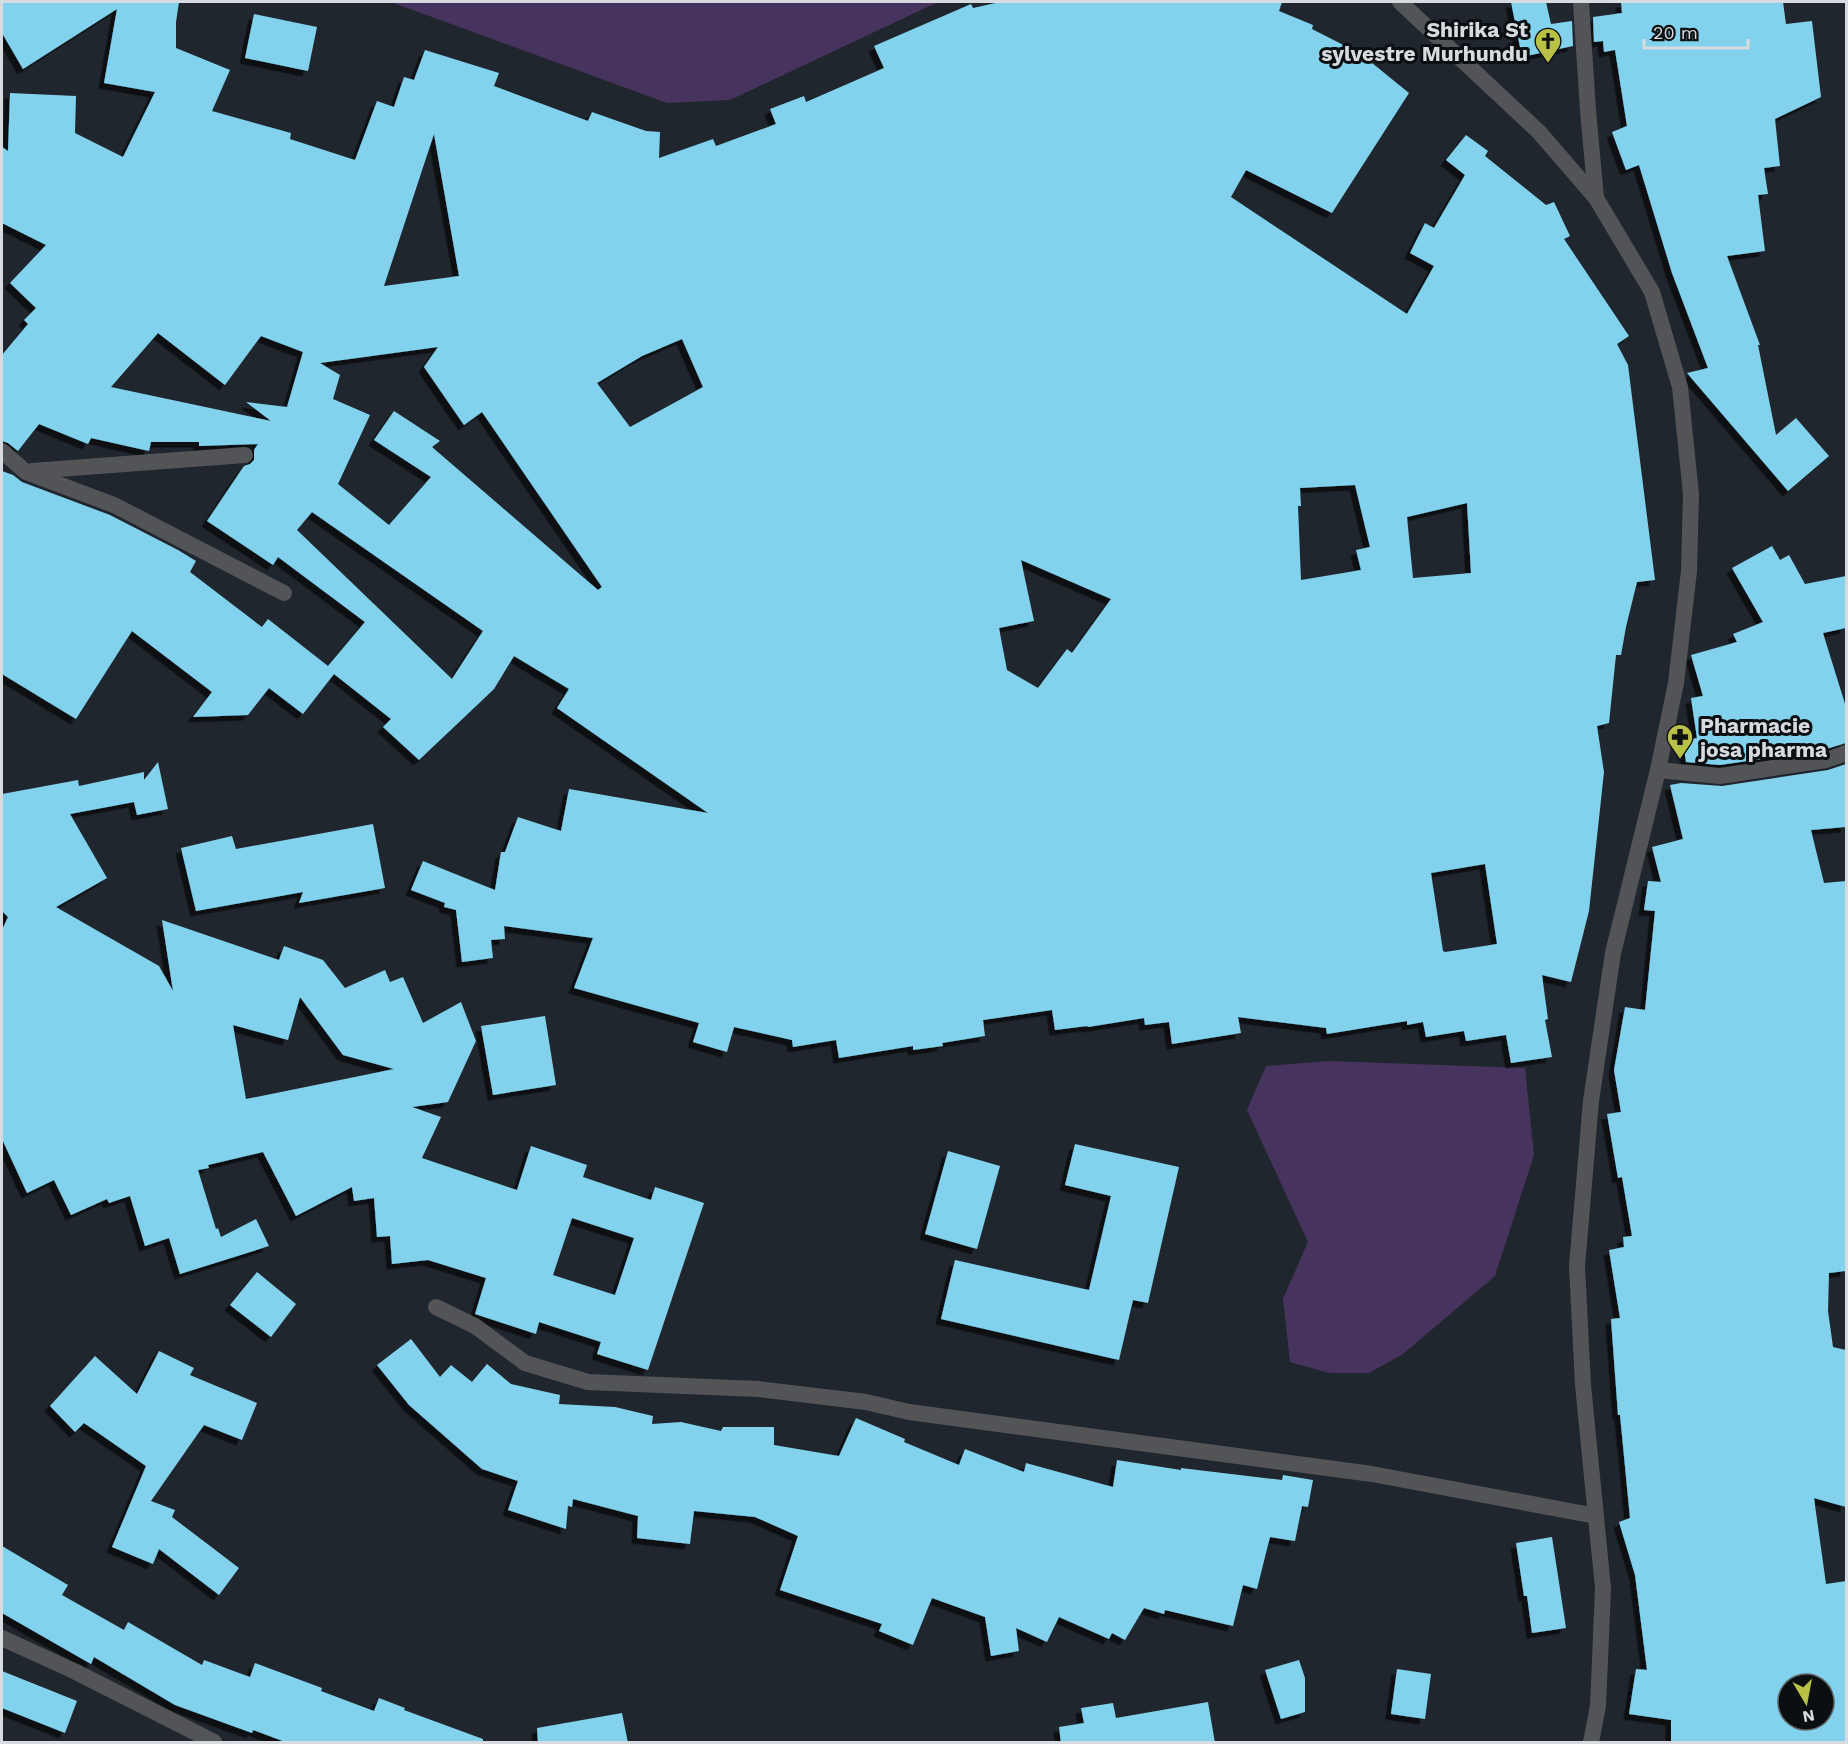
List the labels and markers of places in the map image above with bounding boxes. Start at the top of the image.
place label: Shirika St sylvestre Murhundu [1321,17,1528,66]
church icon: Shirika St sylvestre Murhundu [1533,26,1563,64]
place label: Pharmacie josa pharma [1698,713,1828,762]
pharmacy icon: Pharmacie josa pharma [1665,722,1695,760]

